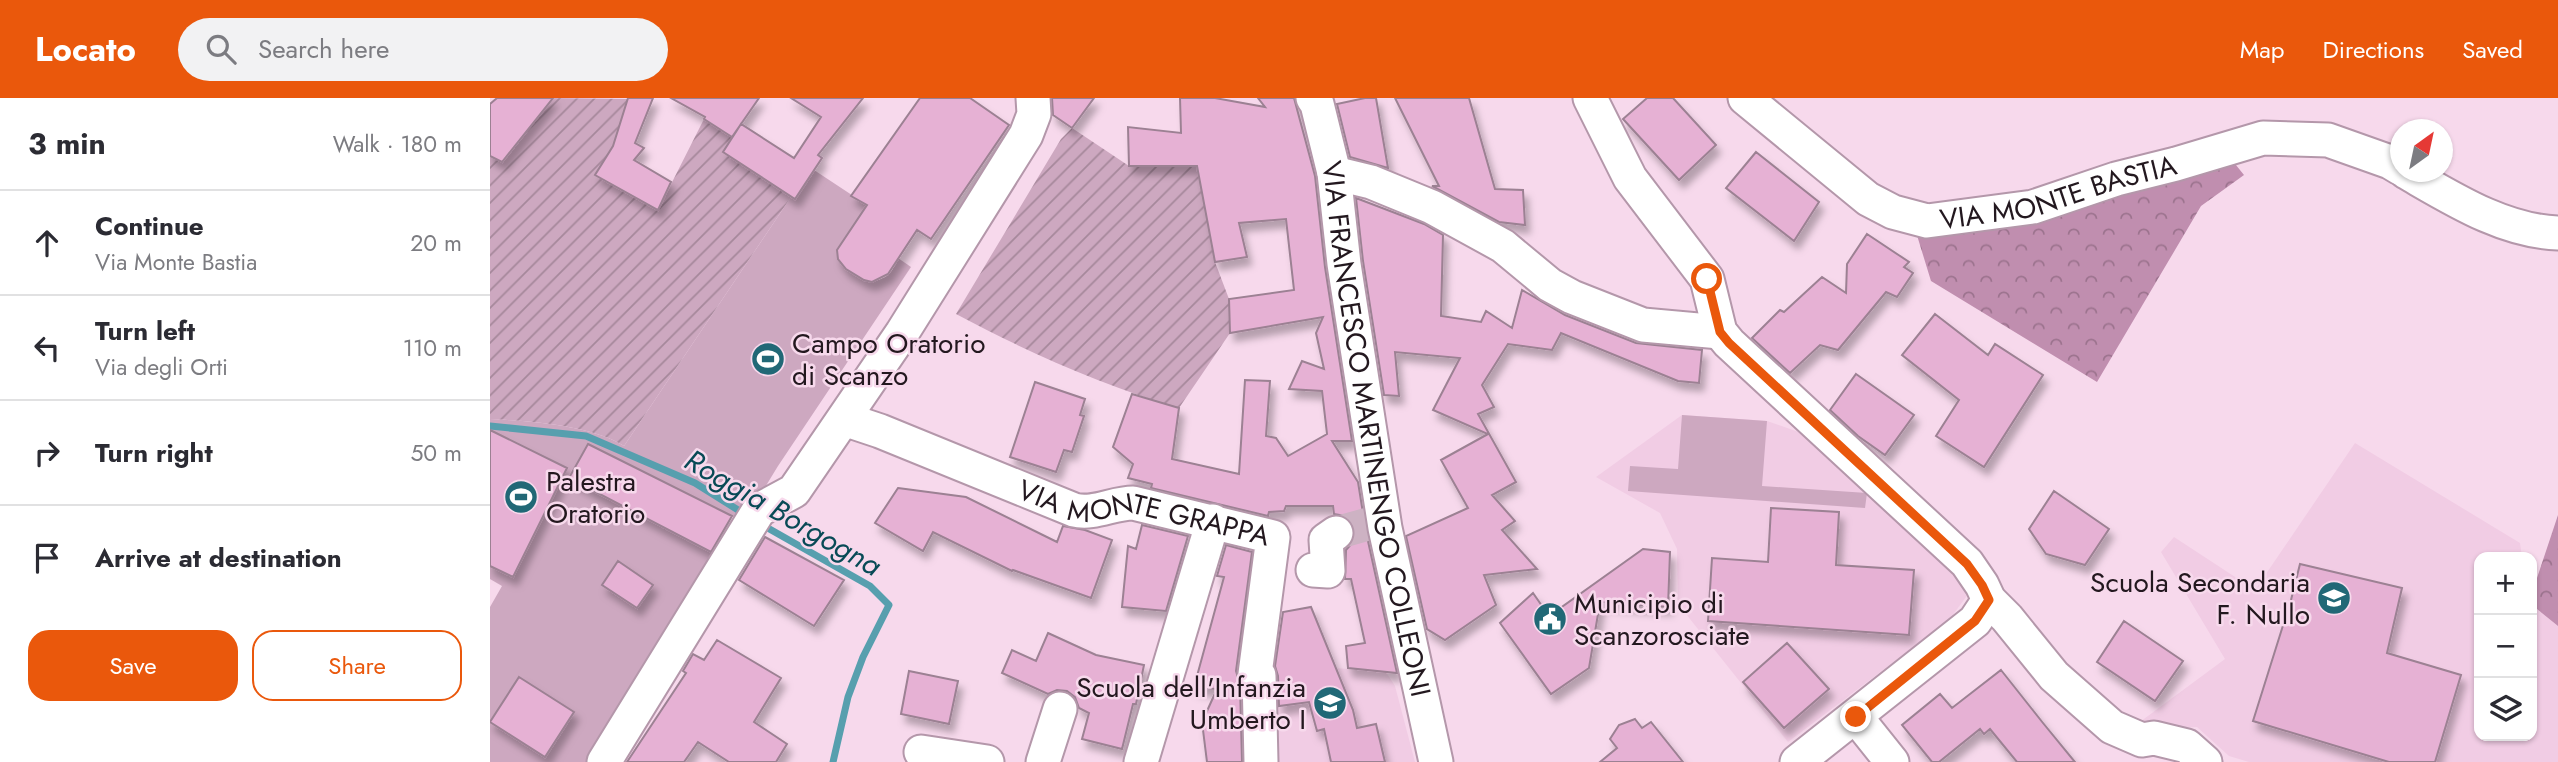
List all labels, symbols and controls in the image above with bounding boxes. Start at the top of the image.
search box [178,18,668,81]
text: Locato [35,26,136,73]
icon: search [202,30,240,68]
text: Search here [258,30,389,68]
text: Map [2240,32,2285,67]
text: Directions [2323,32,2424,67]
text: Saved [2462,32,2523,67]
north arrow [2390,119,2453,182]
text: 3 min [28,122,106,165]
text: Walk · 180 m [333,127,462,161]
street label: VIA MONTE BASTIA [1937,145,2181,240]
street label: VIA FRANCESCO MARTINENGO COLLEONI [1311,157,1441,701]
text: Continue [95,207,204,245]
icon: ahead [28,224,66,262]
text: 20 m [410,226,462,260]
text: Via Monte Bastia [95,245,257,279]
route start [1691,263,1722,294]
text: Turn left [95,312,195,350]
place label: Campo Oratorio di Scanzo [792,323,986,396]
icon: left [28,329,66,367]
text: 110 m [403,331,462,365]
sports icon: Campo Oratorio di Scanzo [749,340,787,378]
text: Via degli Orti [95,350,228,384]
icon: right [28,434,66,472]
text: Turn right [95,434,213,472]
text: 50 m [410,436,462,470]
water label: Roggia Borgogna [677,439,890,587]
place label: Palestra Oratorio [546,461,645,534]
street label: VIA MONTE GRAPPA [1012,469,1274,557]
sports icon: Palestra Oratorio [502,478,540,516]
icon: arrive [28,539,66,577]
text: Arrive at destination [95,539,342,577]
map controls [2474,552,2537,741]
button: + [2474,552,2537,615]
place label: Scuola Secondaria F. Nullo [2090,562,2310,635]
school or university icon: Scuola Secondaria F. Nullo [2315,579,2353,617]
place label: Municipio di Scanzorosciate [1574,583,1750,656]
public building icon: Municipio di Scanzorosciate [1531,600,1569,638]
button: − [2474,615,2537,678]
button: Save [28,630,238,701]
button: Share [252,630,462,701]
place label: Scuola dell'Infanzia Umberto I [1076,667,1306,740]
button: layers [2474,678,2537,741]
school or university icon: Scuola dell'Infanzia Umberto I [1311,684,1349,722]
route end [1840,701,1871,732]

